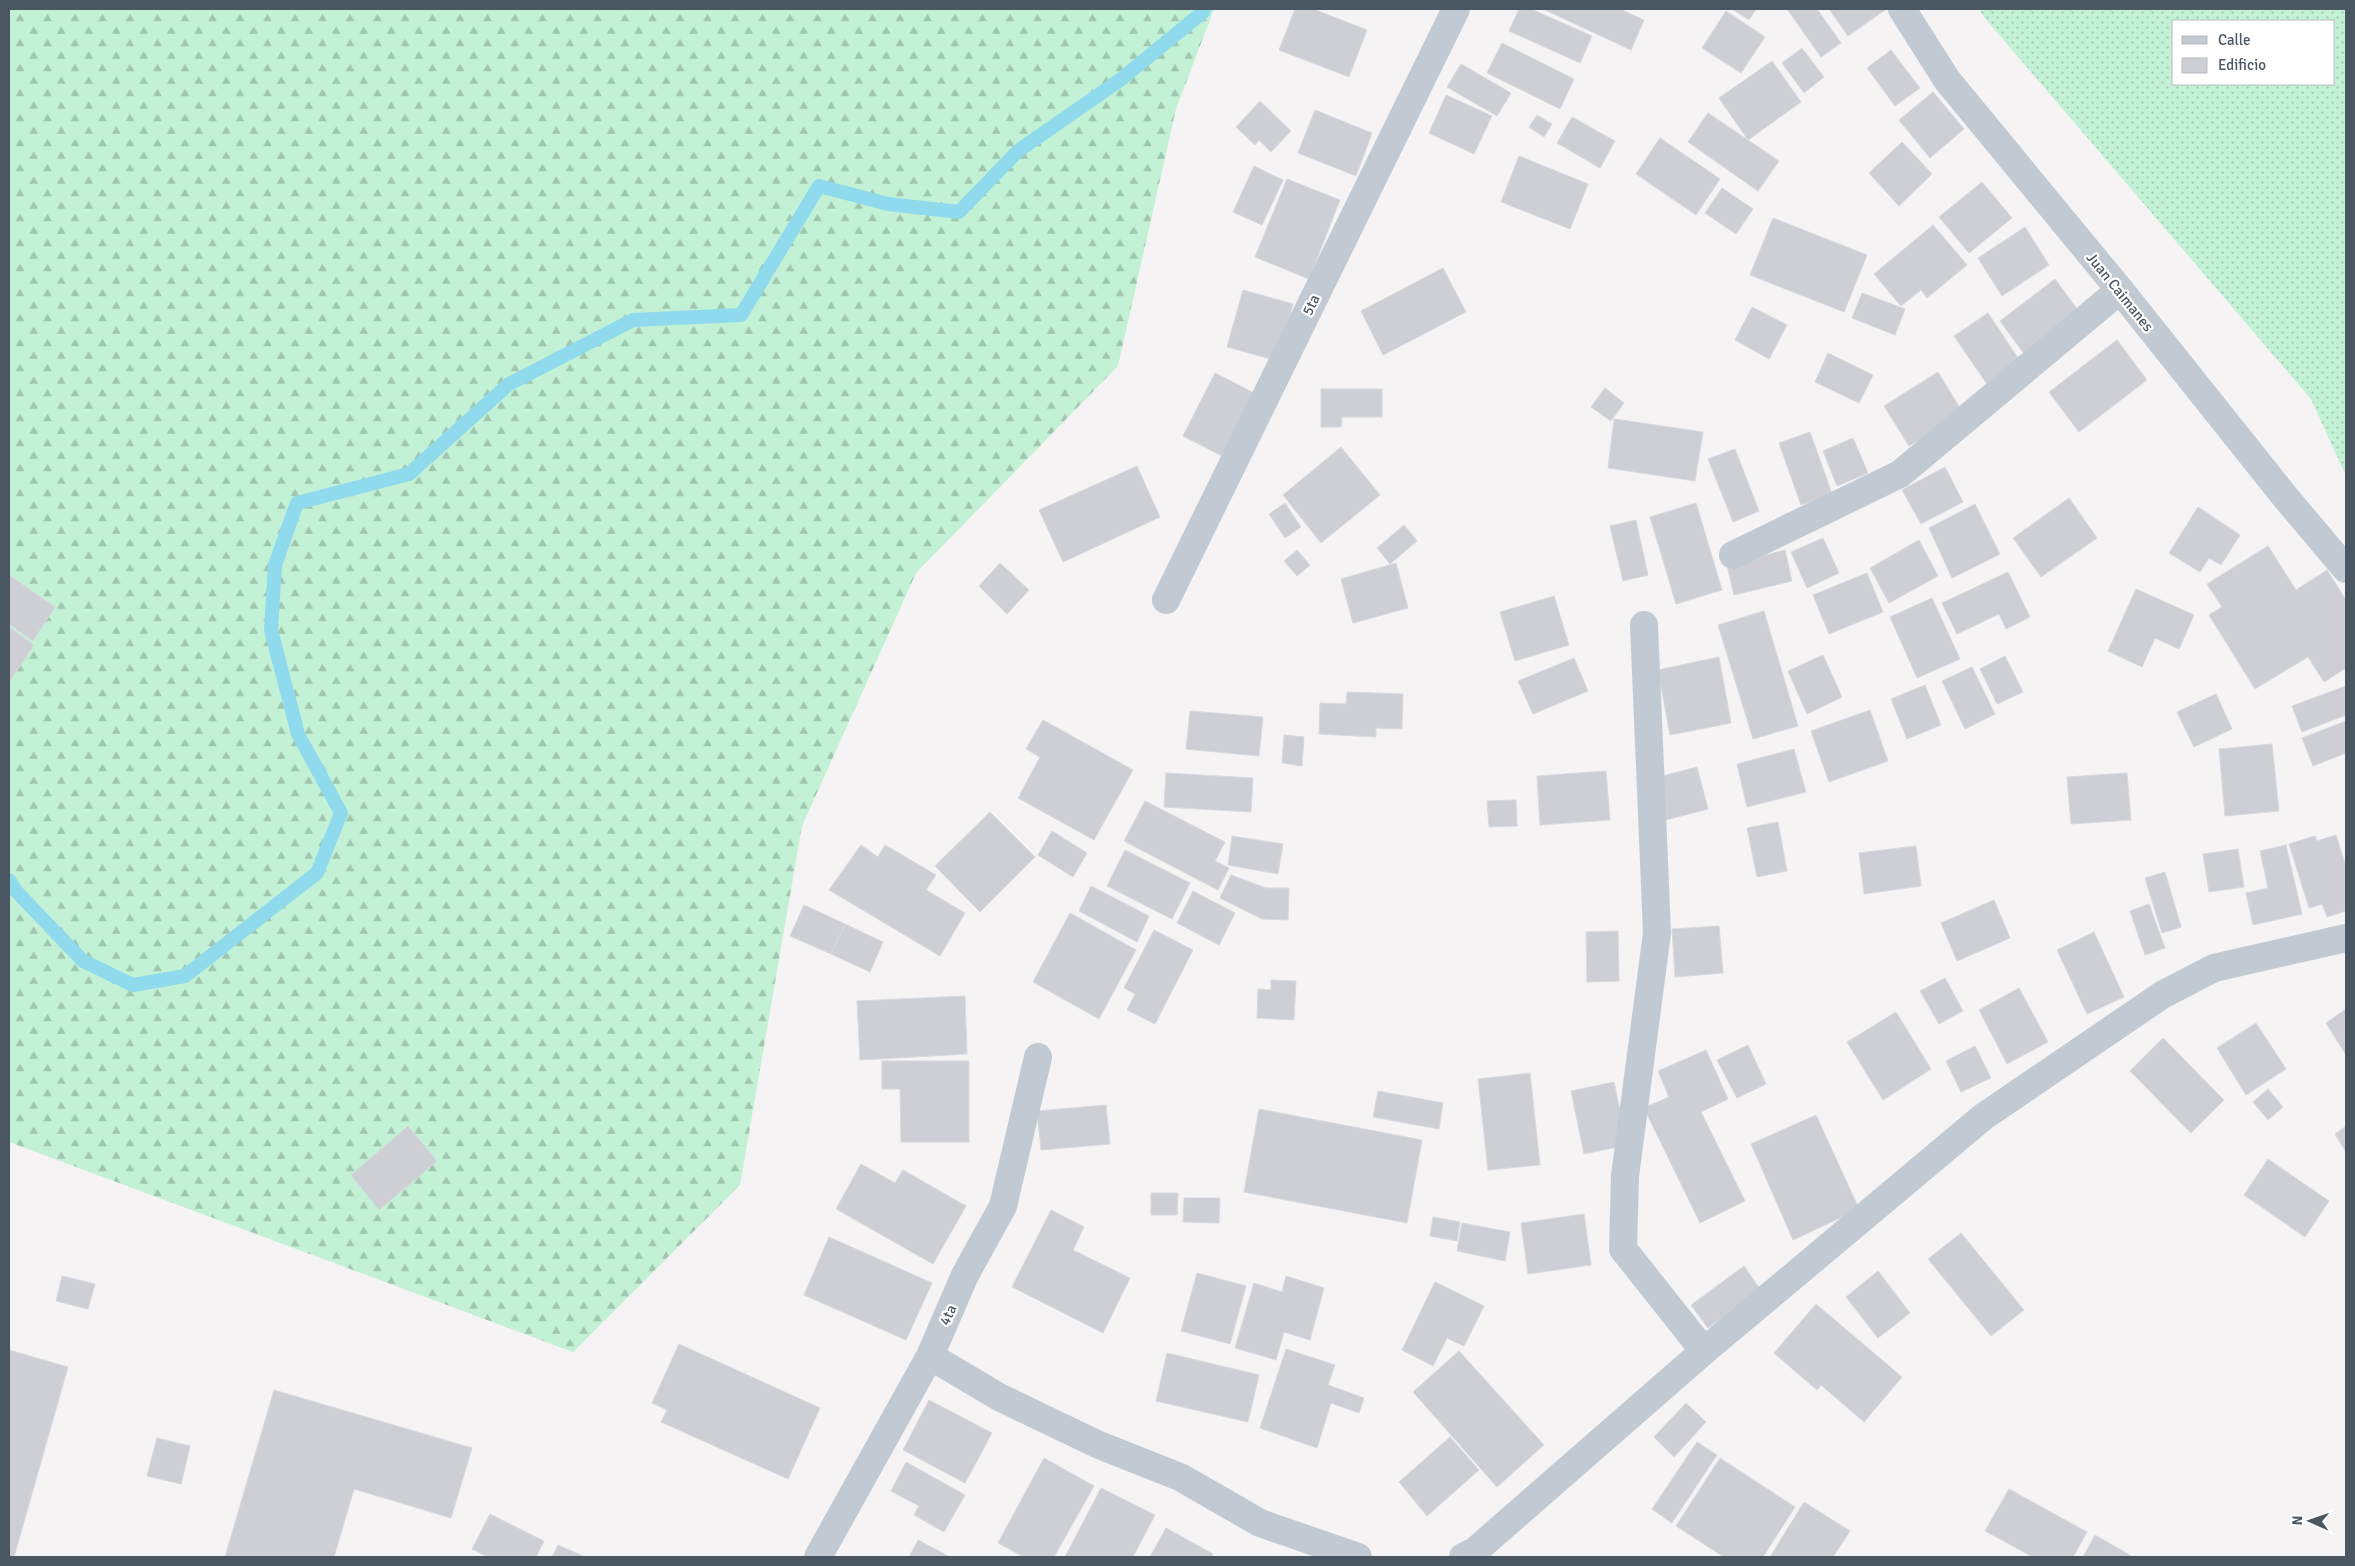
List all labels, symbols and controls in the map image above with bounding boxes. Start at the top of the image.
legend [2172,20,2335,85]
text: Calle [2218,31,2251,49]
text: Edificio [2218,56,2266,74]
street label: Juan Caimanes [2083,249,2158,335]
street label: 5ta [1298,292,1324,318]
street label: 4ta [936,1302,960,1328]
north arrow [2285,1496,2335,1546]
text: N [2289,1515,2306,1526]

